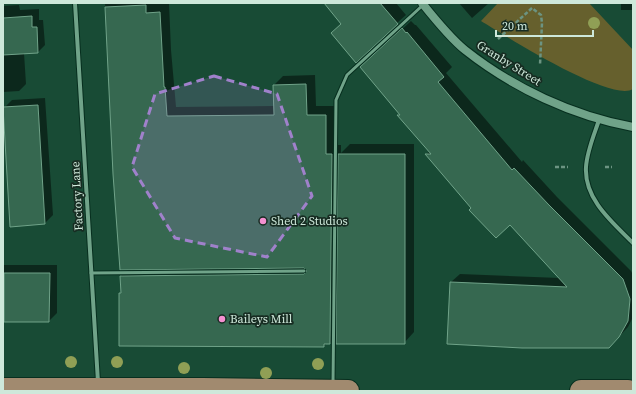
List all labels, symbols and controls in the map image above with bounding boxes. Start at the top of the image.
scale bar [496,12,593,38]
text: 20 m [502,18,528,34]
street label: Granby Street [474,37,544,89]
street label: Factory Lane [67,161,87,231]
place label: Shed 2 Studios [271,213,348,229]
marker: Shed 2 Studios [258,216,268,226]
place label: Baileys Mill [230,311,293,327]
marker: Baileys Mill [217,314,227,324]

